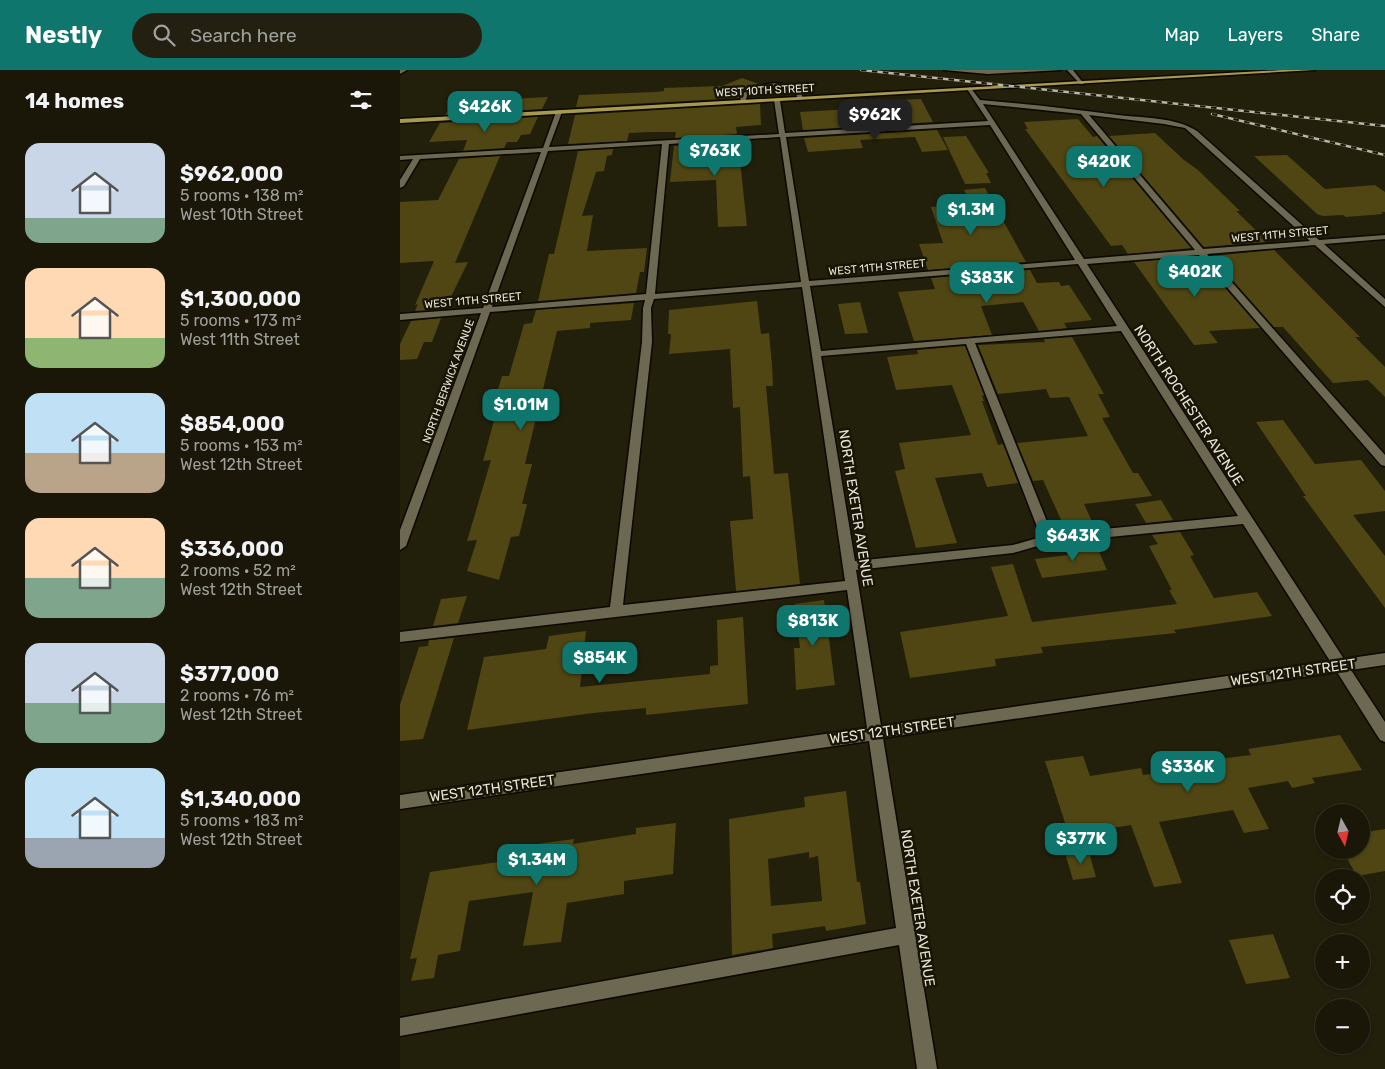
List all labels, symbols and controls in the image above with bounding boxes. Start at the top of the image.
search box [132,13,482,58]
text: Nestly [25,21,102,49]
icon: search [150,21,178,49]
text: Search here [190,24,297,47]
text: Map [1165,24,1200,46]
text: Layers [1228,24,1283,46]
text: Share [1311,24,1360,46]
street label: WEST 10TH STREET [715,81,816,100]
icon: filters [347,86,375,114]
text: 14 homes [25,88,124,113]
pin: $426K [450,90,520,133]
text: $426K [458,97,512,116]
pin: $962K [840,98,910,141]
text: $962K [849,105,901,124]
pin: $763K [680,134,750,177]
text: $763K [689,141,741,160]
pin: $420K [1069,146,1139,188]
text: $420K [1077,152,1131,171]
text: $962,000 [180,161,283,186]
icon: home [65,163,125,223]
text: 5 rooms · 138 m² [180,186,303,205]
pin: $1.3M [936,194,1006,236]
text: $1.3M [948,200,994,219]
text: West 10th Street [180,205,303,224]
street label: WEST 11TH STREET [1231,224,1330,245]
pin: $402K [1160,256,1230,298]
street label: WEST 11TH STREET [828,257,927,278]
pin: $383K [952,262,1022,304]
text: $402K [1168,262,1222,281]
text: $383K [960,268,1014,287]
text: $1,300,000 [180,286,301,311]
icon: home [65,288,125,348]
street label: WEST 11TH STREET [424,290,523,311]
text: 5 rooms · 173 m² [180,311,302,330]
street label: NORTH BERWICK AVENUE [420,317,477,445]
street label: NORTH ROCHESTER AVENUE [1130,322,1247,489]
text: West 11th Street [180,330,300,349]
pin: $1.01M [480,388,562,431]
text: $1.01M [493,395,549,414]
text: $854,000 [180,411,285,436]
icon: home [65,413,125,473]
street label: NORTH EXETER AVENUE [835,428,876,588]
text: 5 rooms · 153 m² [180,436,303,455]
text: West 12th Street [180,455,302,474]
pin: $643K [1038,520,1108,562]
text: $643K [1046,526,1100,545]
text: $336,000 [180,536,284,561]
icon: home [65,538,125,598]
text: 2 rooms · 52 m² [180,561,296,580]
text: West 12th Street [180,580,302,599]
pin: $813K [778,604,848,647]
text: $813K [788,611,838,630]
pin: $854K [565,642,635,684]
text: $854K [573,648,627,667]
street label: WEST 12TH STREET [1229,655,1357,690]
text: $377,000 [180,661,279,686]
icon: home [65,663,125,723]
text: 2 rooms · 76 m² [180,686,294,705]
text: West 12th Street [180,705,302,724]
street label: WEST 12TH STREET [828,713,956,748]
pin: $336K [1153,750,1223,793]
text: $336K [1162,757,1214,776]
street label: WEST 12TH STREET [428,771,556,806]
text: $1,340,000 [180,786,301,811]
icon: home [65,788,125,848]
north arrow [1315,804,1370,859]
map controls [1315,804,1370,1054]
text: 5 rooms · 183 m² [180,811,303,830]
pin: $377K [1046,822,1116,865]
street label: NORTH EXETER AVENUE [897,828,938,988]
text: $377K [1056,829,1106,848]
text: West 12th Street [180,830,302,849]
pin: $1.34M [496,844,578,886]
text: $1.34M [508,850,566,869]
button: locate [1315,869,1370,924]
button: + [1315,934,1370,989]
button: − [1315,999,1370,1054]

